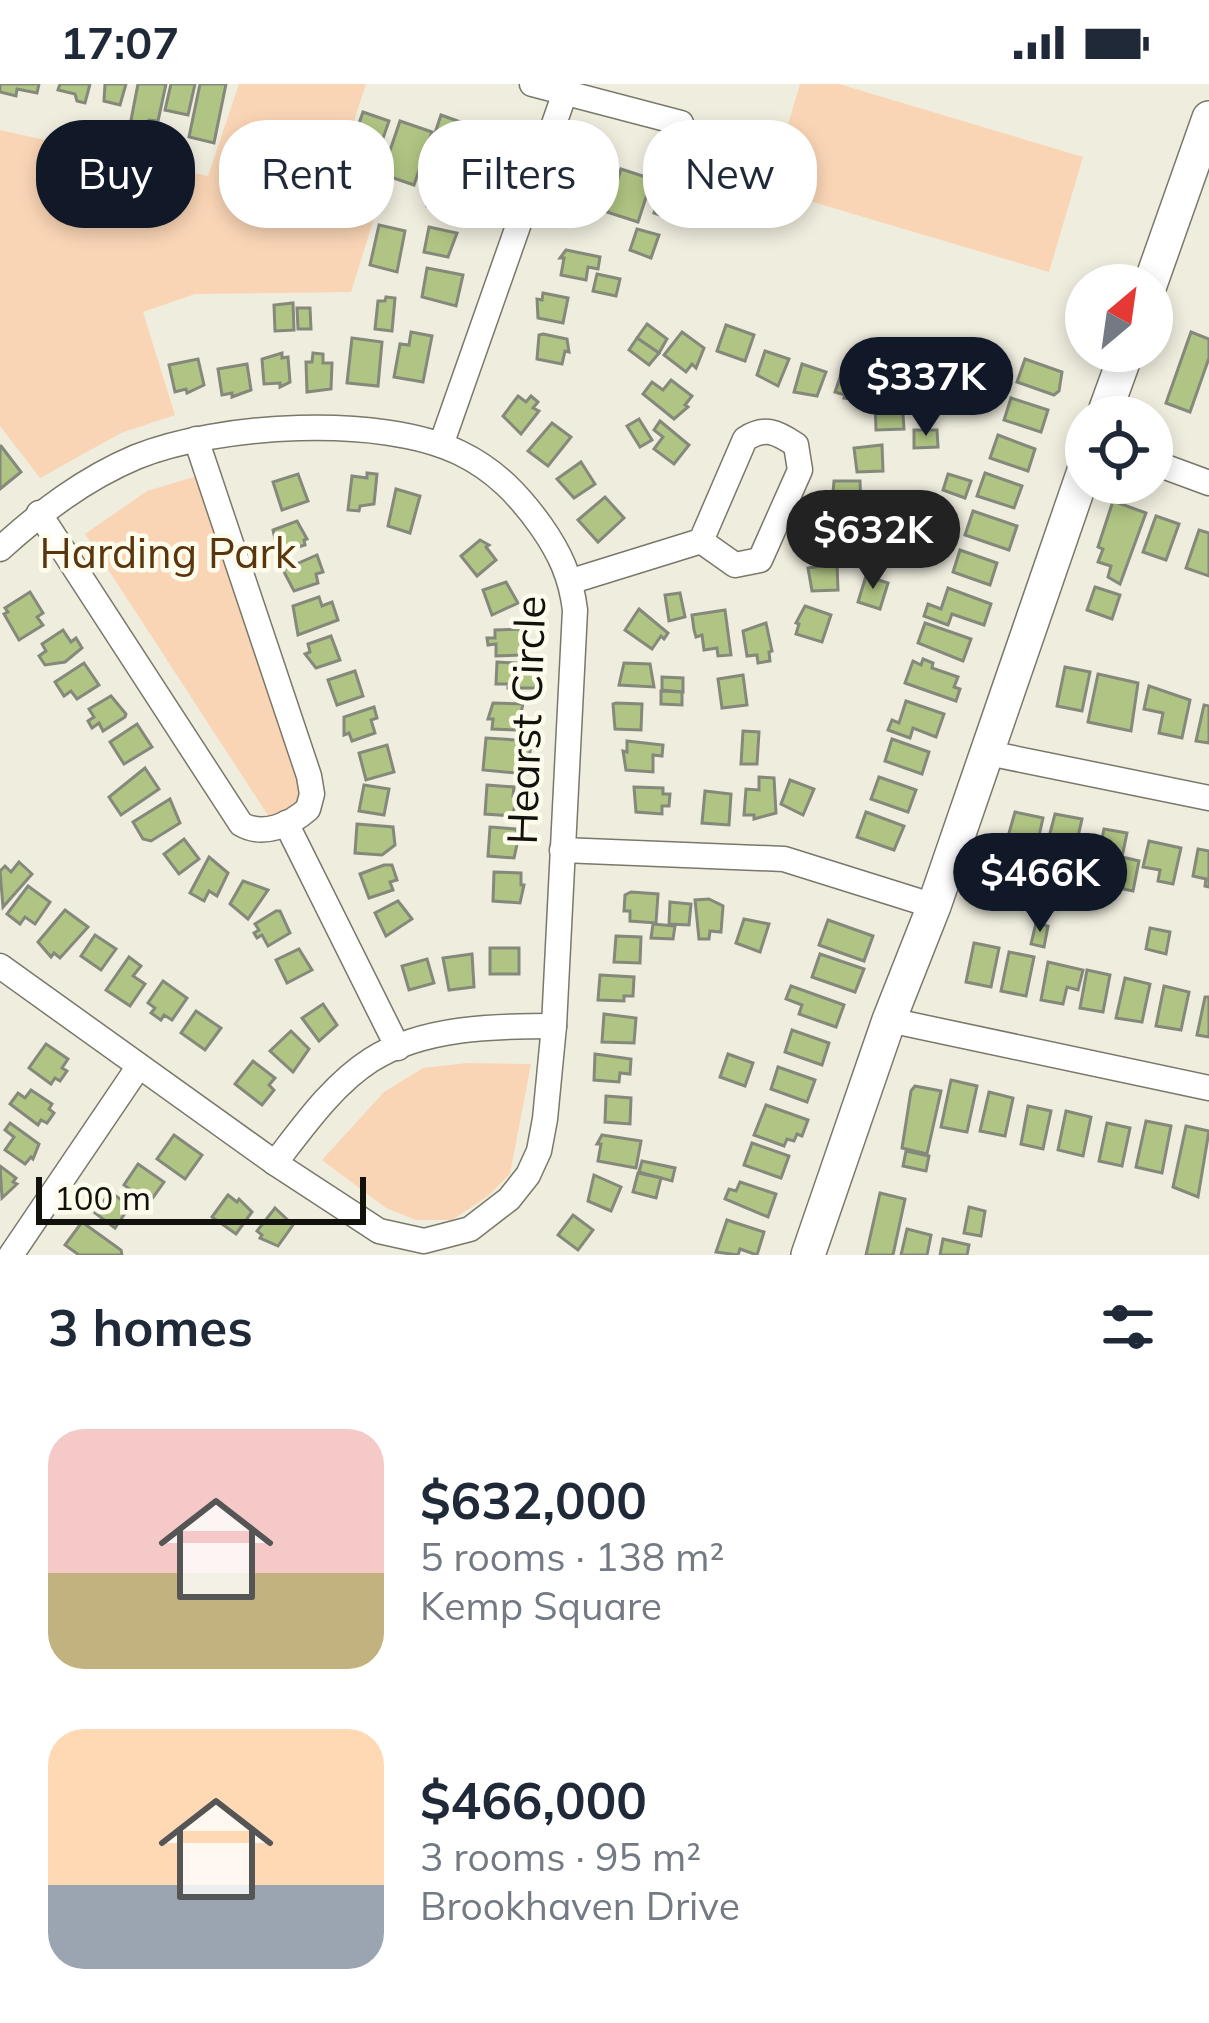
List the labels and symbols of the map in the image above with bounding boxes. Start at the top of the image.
north arrow [1065,264,1173,372]
pin: $337K [842,337,1010,439]
pin: $632K [789,490,957,592]
park label: Harding Park [40,526,297,579]
street label: Hearst Circle [495,595,556,845]
pin: $466K [956,833,1124,935]
scale bar [36,1171,366,1224]

